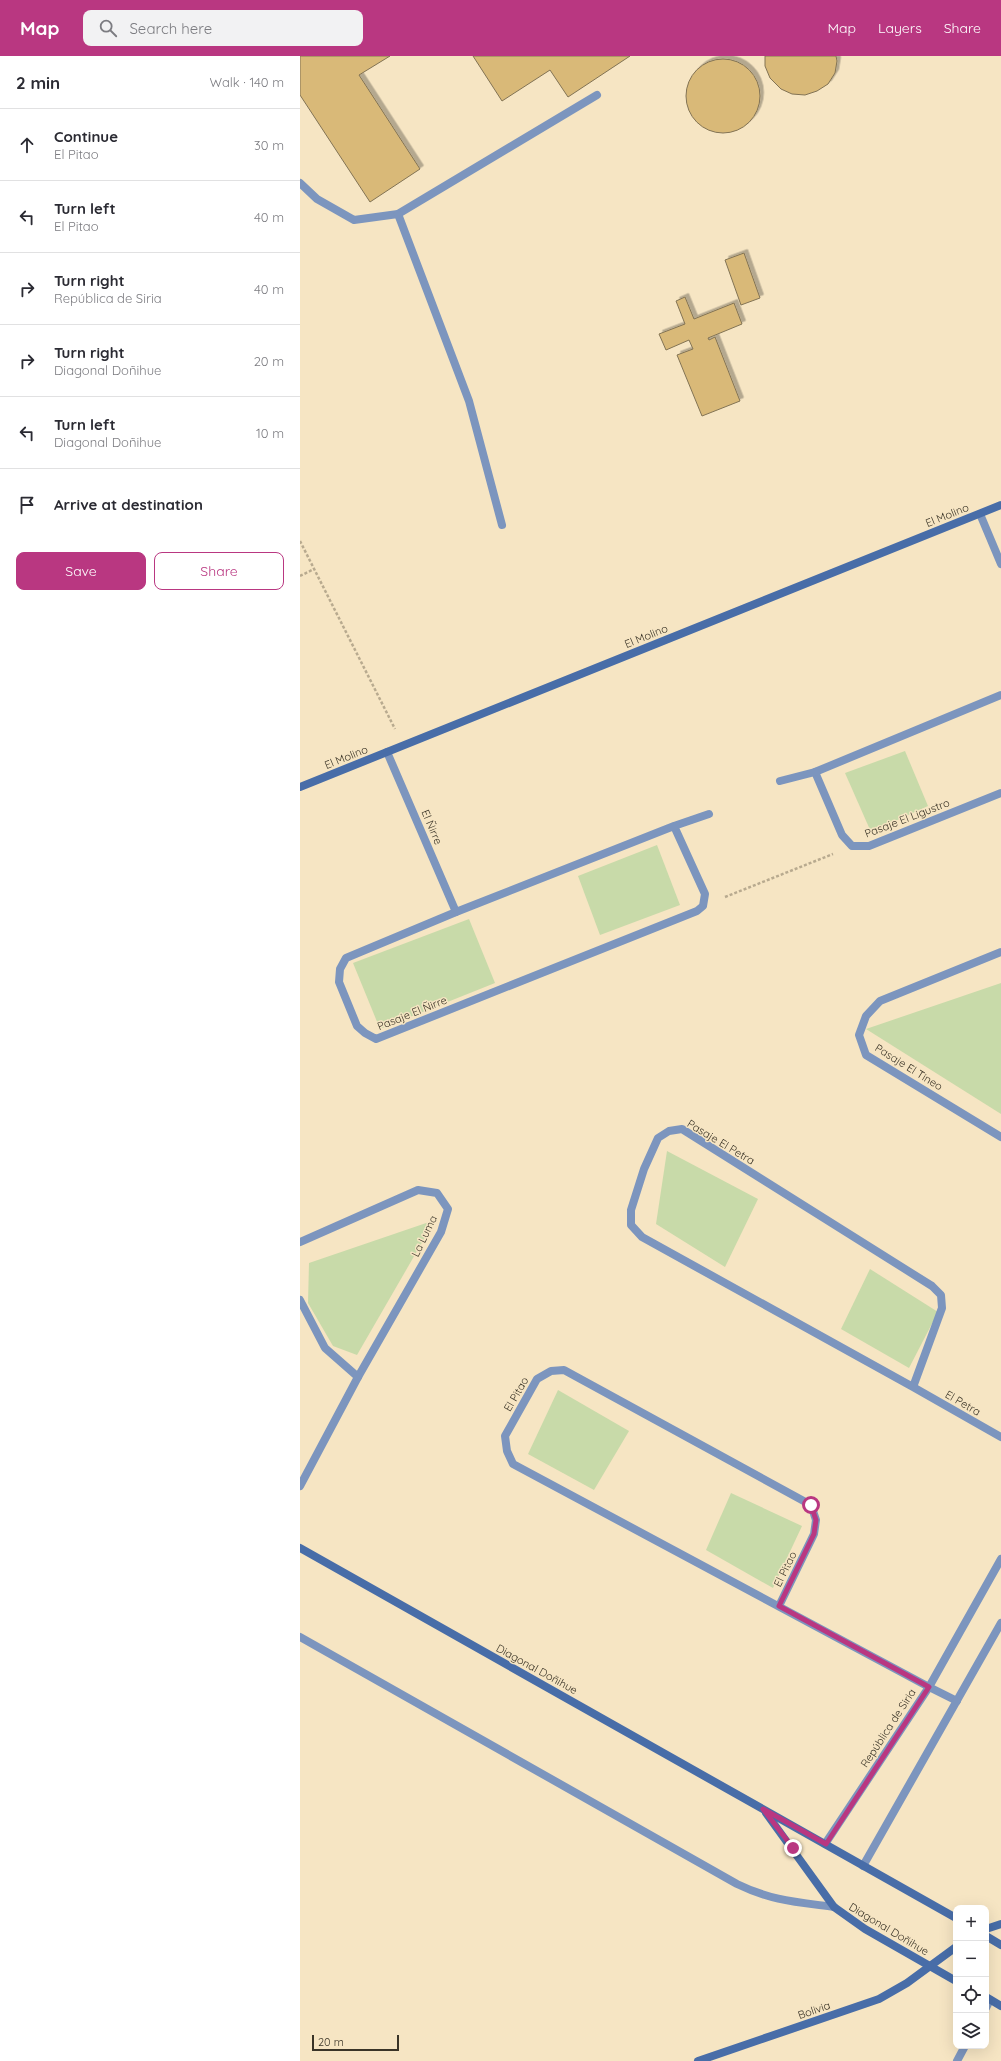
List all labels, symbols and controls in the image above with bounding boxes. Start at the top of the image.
search box [83,10,363,46]
text: Map [20,16,59,40]
icon: search [97,17,119,39]
text: Search here [129,19,212,38]
text: Map [827,19,856,37]
text: Layers [878,19,922,37]
text: Share [944,19,981,37]
text: 2 min [16,72,60,93]
text: Walk · 140 m [209,74,284,90]
text: Continue [54,127,118,146]
icon: ahead [16,134,38,156]
text: 30 m [254,137,284,153]
text: El Pitao [54,146,99,162]
text: Turn left [54,199,116,218]
icon: left [16,206,38,228]
text: 40 m [254,209,284,225]
text: El Pitao [54,218,99,234]
text: Turn right [54,271,125,290]
icon: right [16,278,38,300]
text: 40 m [254,281,284,297]
text: República de Siria [54,290,162,306]
text: Turn right [54,343,125,362]
icon: right [16,350,38,372]
text: 20 m [254,353,284,369]
text: Diagonal Doñihue [54,362,161,378]
text: Turn left [54,415,116,434]
icon: left [16,422,38,444]
text: 10 m [256,425,284,441]
text: Diagonal Doñihue [54,434,161,450]
icon: arrive [16,494,38,516]
text: Arrive at destination [54,495,203,514]
street label: El Molino [923,500,971,530]
button: Save [16,552,146,590]
button: Share [154,552,284,590]
street label: El Molino [622,621,670,651]
street label: El Molino [322,742,370,772]
street label: Pasaje El Ligustro [863,795,952,841]
street label: El Ñirre [418,807,446,847]
street label: Pasaje El Ñirre [375,993,449,1033]
street label: Pasaje El Tineo [873,1041,946,1094]
street label: Pasaje El Petra [685,1116,757,1168]
street label: La Luma [408,1213,440,1259]
street label: El Pitao [501,1374,532,1414]
street label: El Petra [943,1387,983,1419]
route start [802,1496,820,1514]
street label: El Pitao [770,1549,800,1589]
street label: Diagonal Doñihue [494,1641,580,1697]
street label: República de Siria [857,1686,919,1770]
route end [784,1839,802,1857]
street label: Diagonal Doñihue [846,1900,932,1958]
map controls [953,1905,989,2049]
button: + [953,1905,989,1941]
button: − [953,1941,989,1977]
button: locate [953,1977,989,2013]
street label: Bolivia [796,1998,832,2022]
button: layers [953,2013,989,2049]
scale bar [312,2033,399,2052]
text: 20 m [318,2035,344,2049]

